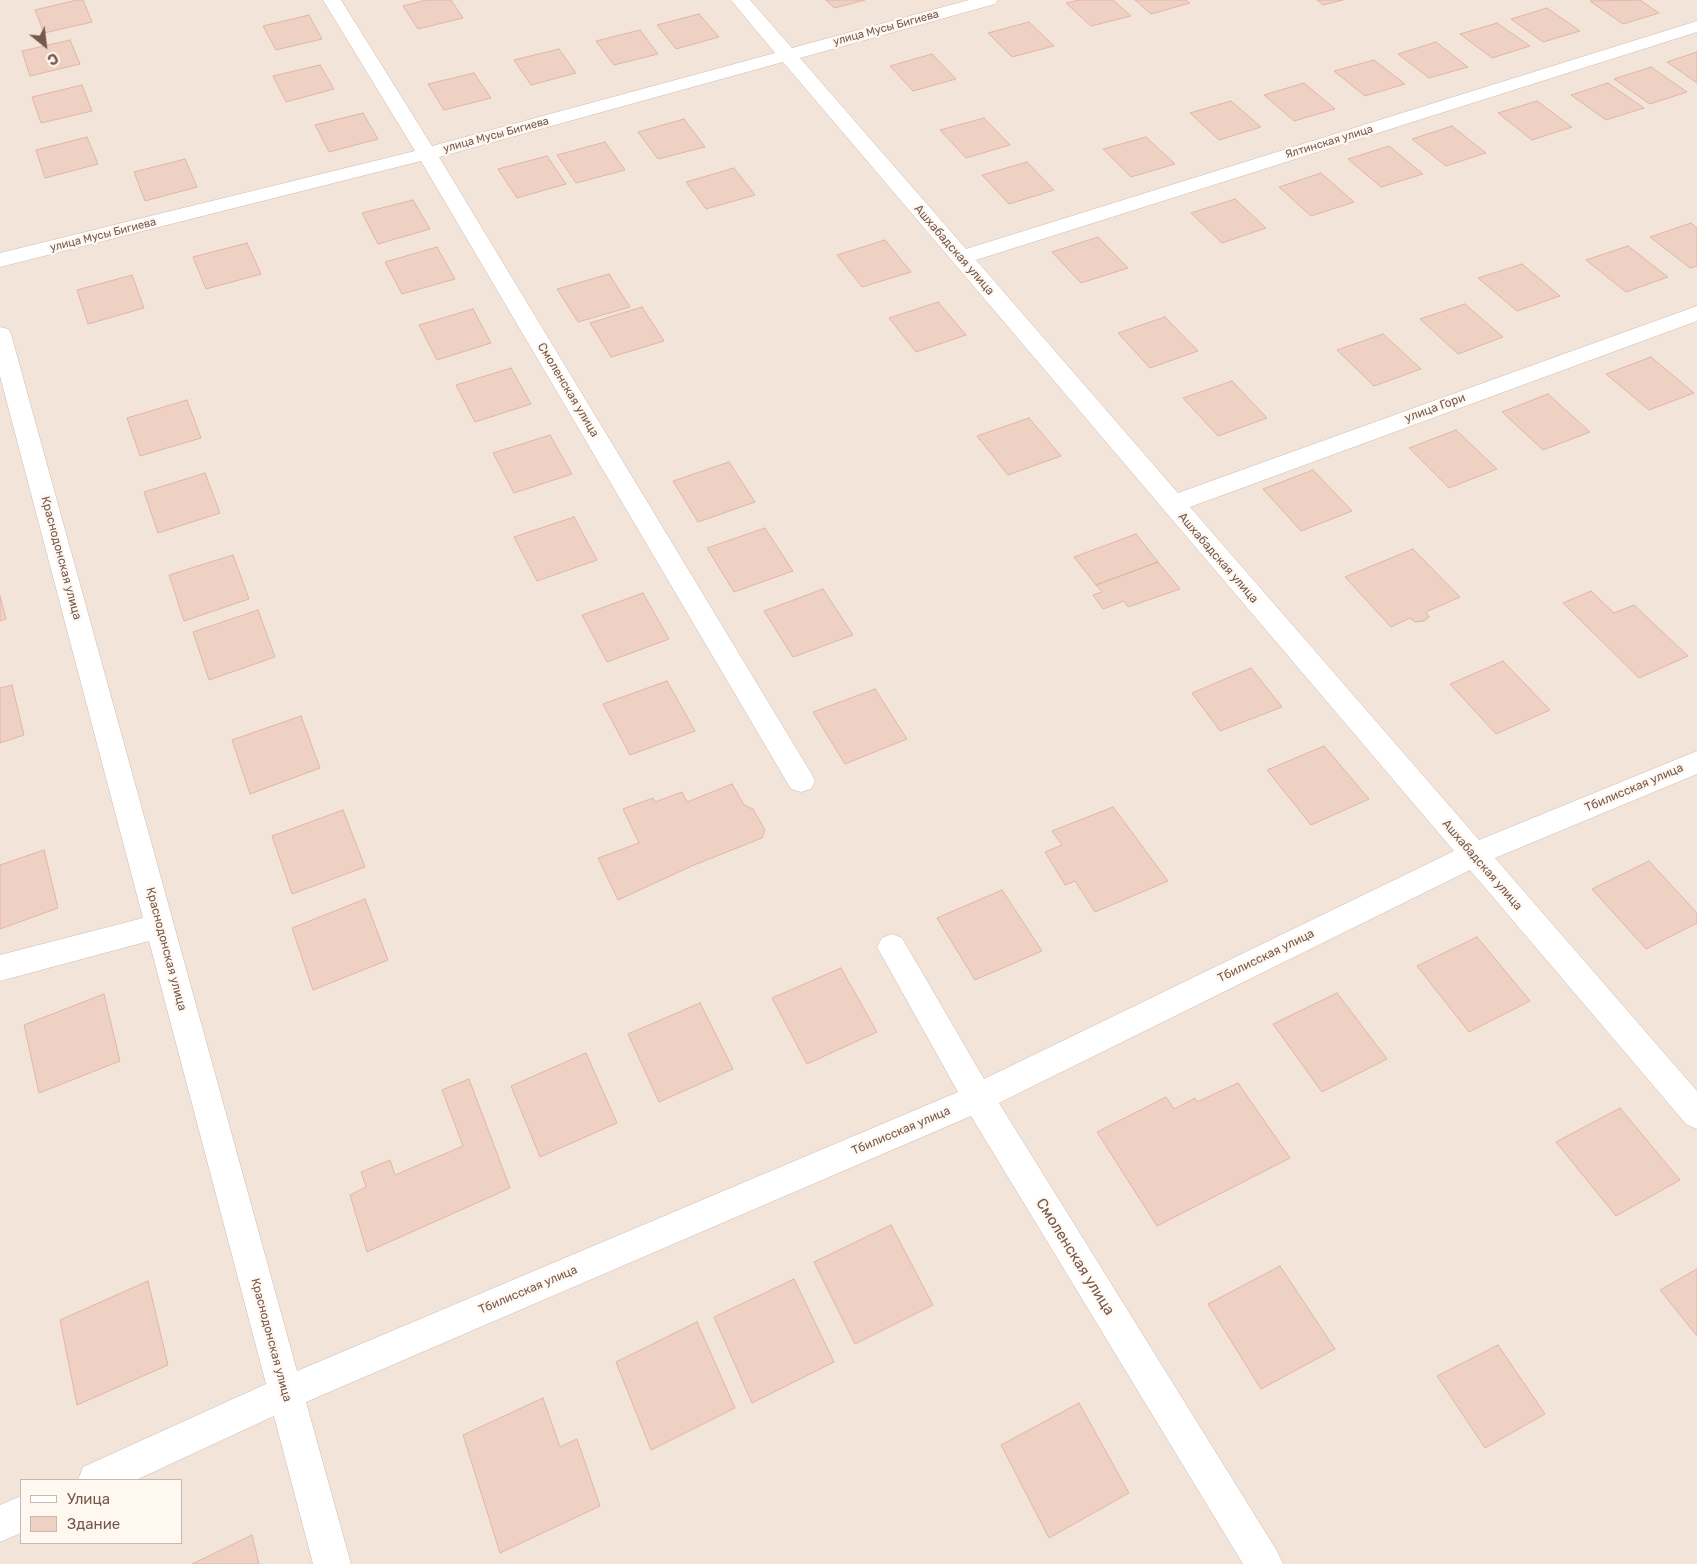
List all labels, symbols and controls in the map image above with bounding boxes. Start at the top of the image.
street label: улица Мусы Бигиева [832,8,940,48]
north arrow [20,20,70,70]
text: С [44,49,61,68]
street label: улица Мусы Бигиева [442,115,550,155]
street label: Ялтинская улица [1284,122,1374,162]
street label: Ашхабадская улица [911,202,997,298]
street label: улица Мусы Бигиева [49,215,157,255]
street label: Смоленская улица [534,340,602,440]
street label: улица Гори [1403,390,1467,426]
street label: Краснодонская улица [38,495,84,621]
street label: Ашхабадская улица [1175,510,1261,606]
street label: Тбилисская улица [1582,761,1686,815]
street label: Ашхабадская улица [1439,817,1525,913]
street label: Краснодонская улица [143,886,189,1012]
street label: Тбилисская улица [1215,926,1317,986]
street label: Тбилисская улица [849,1104,953,1158]
street label: Смоленская улица [1032,1195,1118,1319]
street label: Тбилисская улица [476,1263,580,1317]
street label: Краснодонская улица [248,1277,294,1403]
legend [20,1479,182,1544]
text: Улица [67,1490,110,1508]
text: Здание [67,1515,120,1533]

